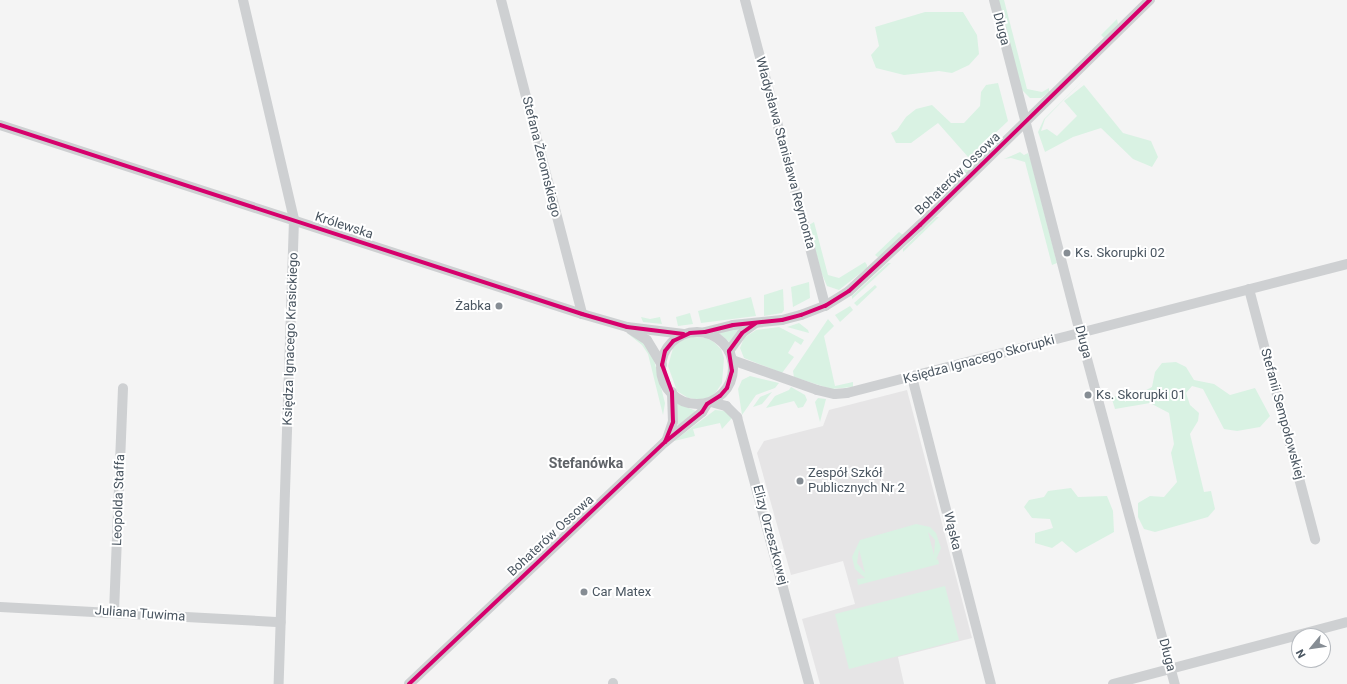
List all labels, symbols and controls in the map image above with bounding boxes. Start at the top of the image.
street label: Długa [989,11,1013,47]
street label: Władysława Stanisława Reymonta [752,55,818,251]
street label: Stefana Żeromskiego [518,95,564,219]
street label: Bohaterów Ossowa [912,129,1004,219]
street label: Królewska [313,209,375,243]
place label: Ks. Skorupki 02 [1075,245,1165,261]
marker: Ks. Skorupki 02 [1062,248,1072,258]
street label: Księdza Ignacego Krasickiego [280,252,302,426]
place label: Żabka [455,298,491,314]
marker: Żabka [494,301,504,311]
street label: Długa [1071,324,1095,360]
street label: Księdza Ignacego Skorupki [902,332,1056,388]
street label: Stefanii Sempołowskiej [1257,347,1307,481]
place label: Ks. Skorupki 01 [1096,387,1186,403]
marker: Ks. Skorupki 01 [1083,390,1093,400]
street label: Leopolda Staffa [110,454,128,546]
district label: Stefanówka [549,455,623,471]
place label: Zespół Szkół Publicznych Nr 2 [808,466,905,497]
marker: Zespół Szkół Publicznych Nr 2 [795,476,805,486]
street label: Elizy Orzeszkowej [749,483,791,587]
street label: Bohaterów Ossowa [505,492,597,580]
street label: Wąska [940,510,964,552]
place label: Car Matex [592,584,651,600]
marker: Car Matex [579,587,589,597]
street label: Juliana Tuwima [94,603,186,625]
north arrow [1291,628,1331,668]
street label: Długa [1155,637,1179,673]
text: N [1293,647,1309,660]

